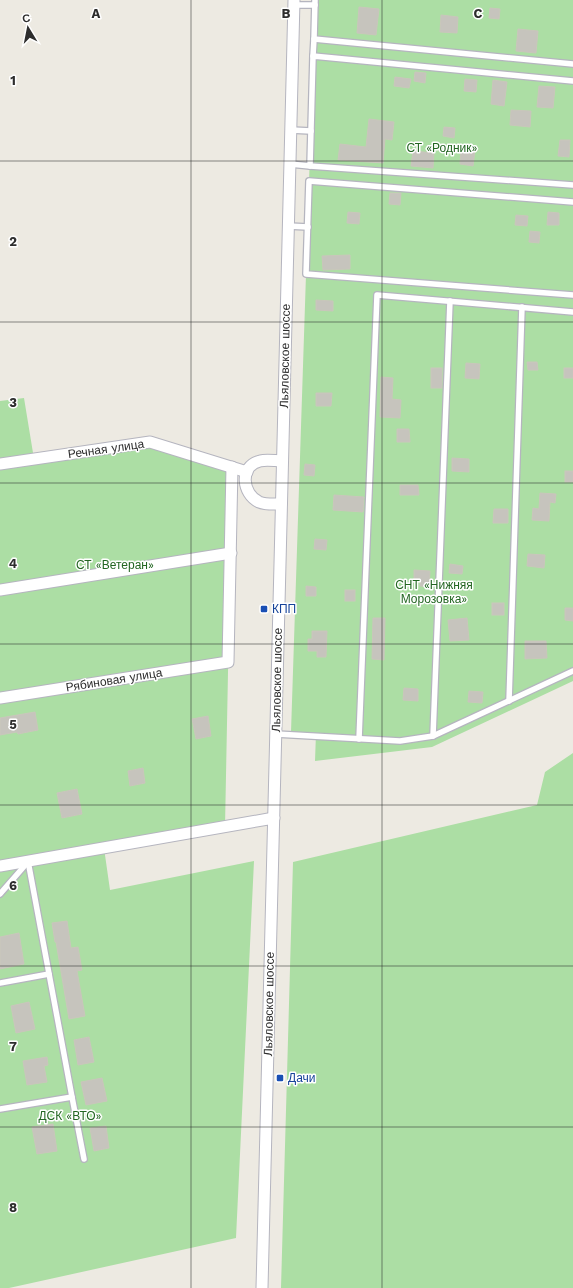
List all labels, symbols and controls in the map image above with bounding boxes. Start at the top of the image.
text: A [92,6,101,21]
text: B [282,6,291,21]
text: C [474,6,483,21]
north arrow [8,8,48,48]
text: С [21,12,31,26]
text: 1 [10,73,16,88]
park label: СТ «Родник» [407,141,478,155]
text: 2 [9,234,17,249]
street label: Льяловское шоссе [277,303,293,408]
text: 3 [9,395,17,410]
street label: Речная улица [67,437,145,461]
text: 4 [9,556,18,571]
park label: СТ «Ветеран» [76,558,154,572]
park label: СНТ «Нижняя Морозовка» [395,578,473,606]
place label: КПП [272,602,296,616]
marker: КПП [259,604,269,614]
street label: Льяловское шоссе [269,627,285,732]
street label: Рябиновая улица [65,665,164,695]
text: 5 [9,717,17,732]
text: 6 [9,878,17,893]
street label: Льяловское шоссе [261,951,277,1056]
text: 7 [9,1039,17,1054]
place label: Дачи [288,1071,316,1085]
marker: Дачи [275,1073,285,1083]
park label: ДСК «ВТО» [38,1109,102,1123]
text: 8 [9,1200,17,1215]

